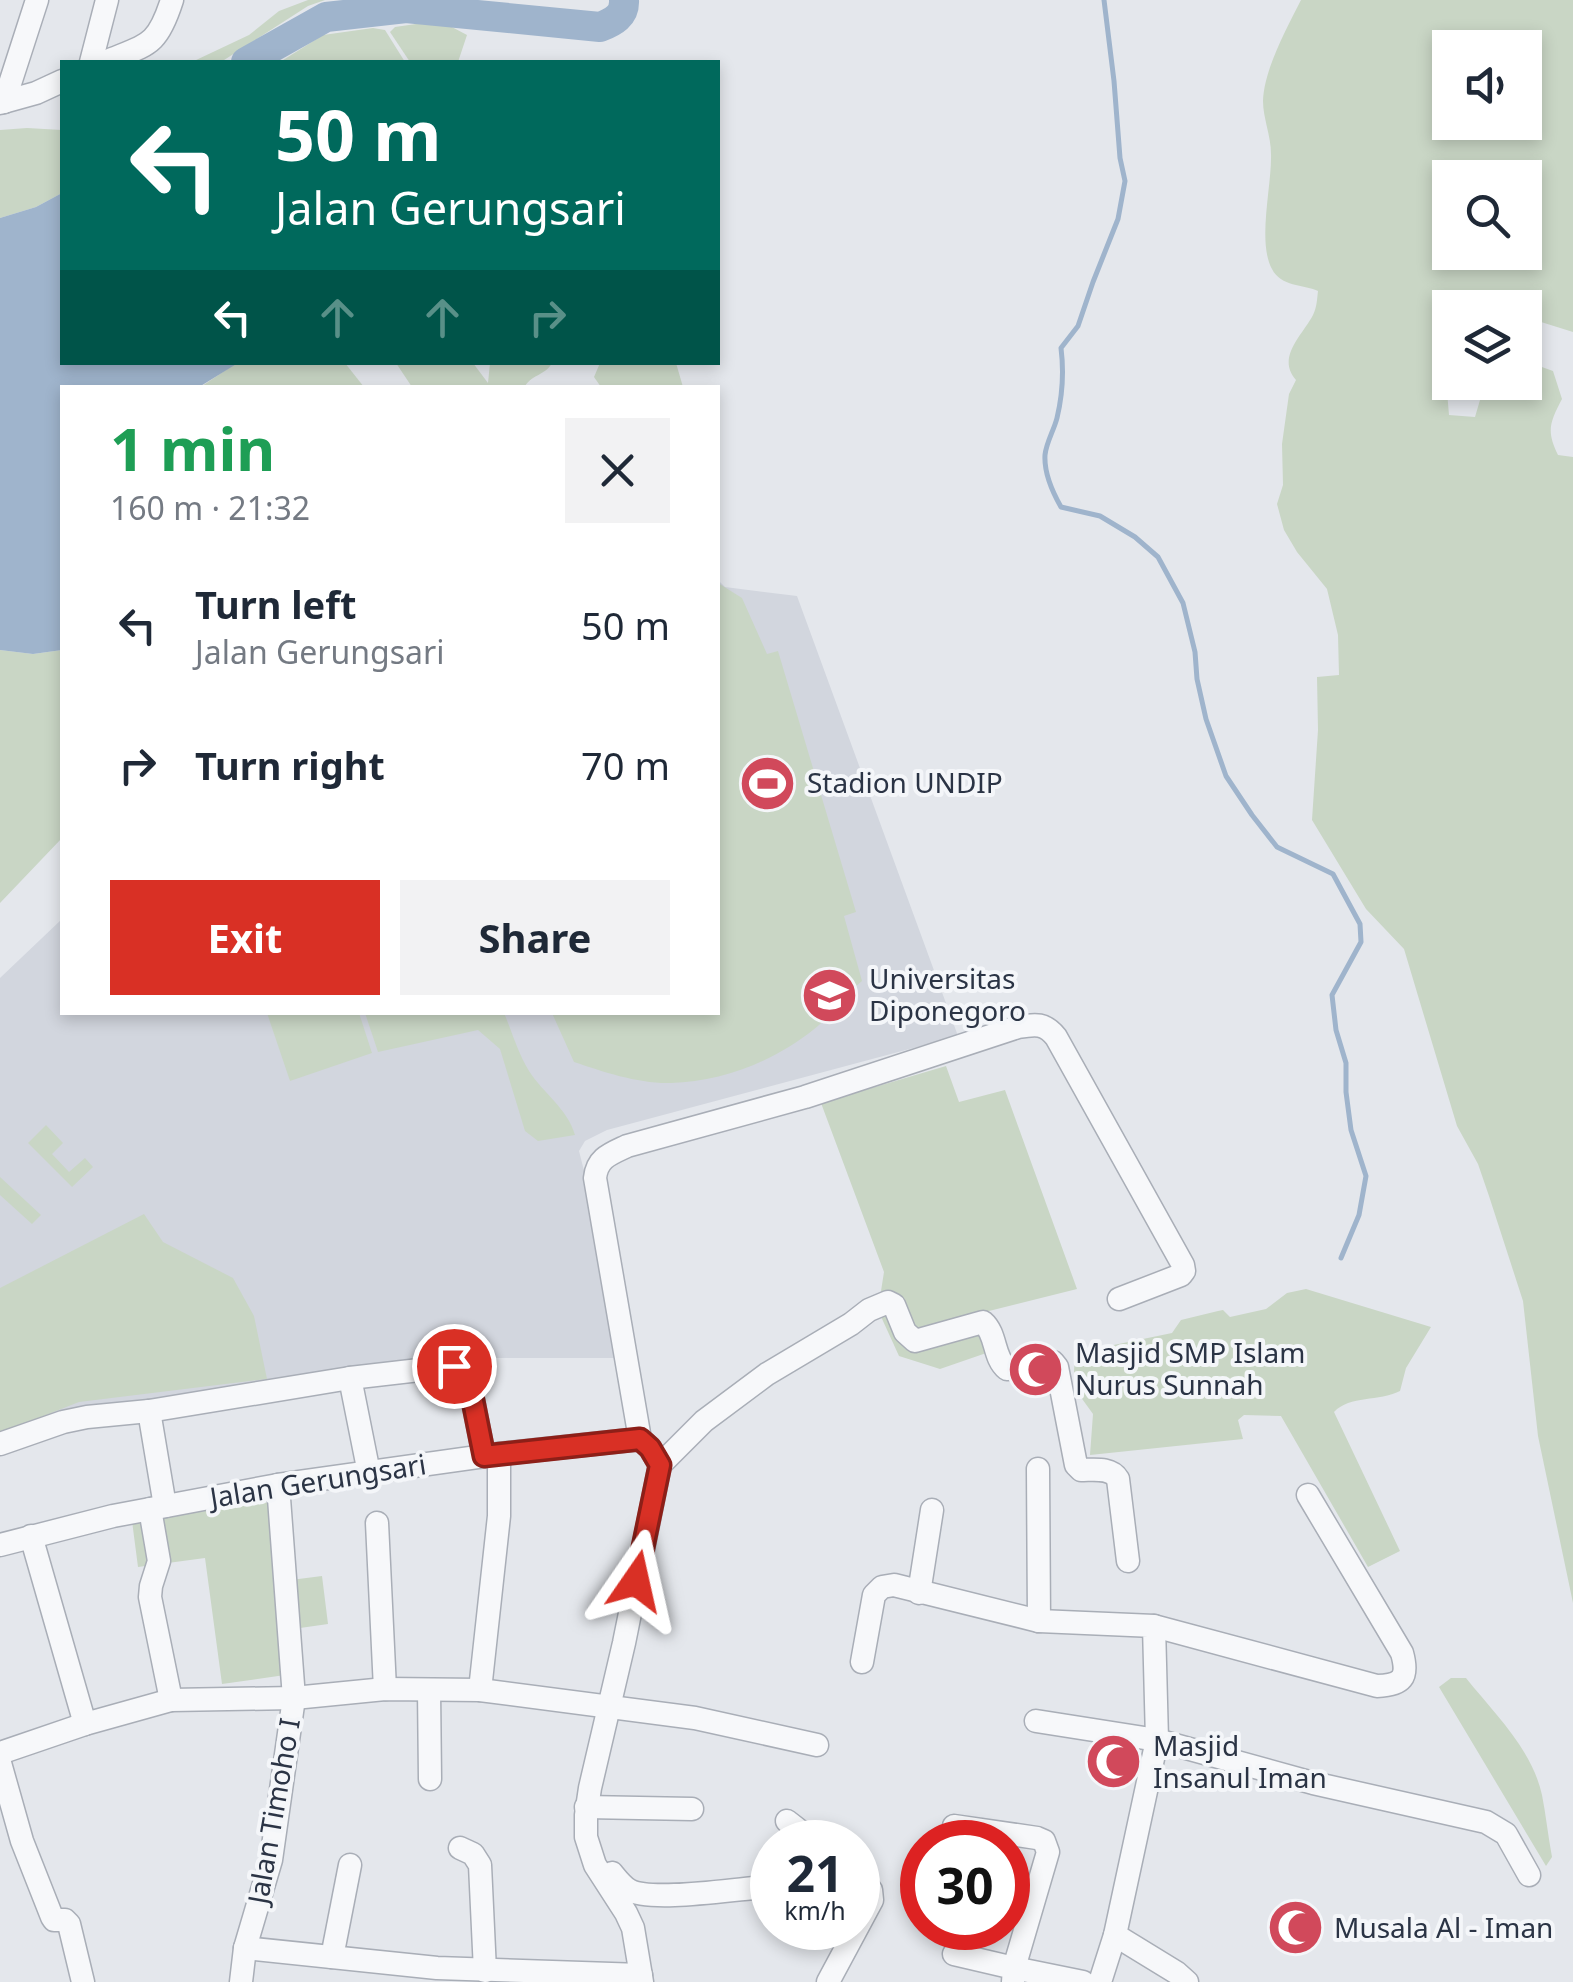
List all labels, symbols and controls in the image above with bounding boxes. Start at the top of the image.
map controls [1432,30,1542,400]
button: sound [1432,30,1542,140]
text: 50 m [275,86,442,182]
icon: left [110,100,240,230]
button: search [1432,160,1542,270]
text: Jalan Gerungsari [275,177,626,238]
icon: left [205,290,260,345]
icon: ahead [310,290,365,345]
icon: ahead [415,290,470,345]
icon: right [520,290,575,345]
button: layers [1432,290,1542,400]
text: 1 min [110,407,275,489]
button: close [565,418,670,523]
text: 160 m · 21:32 [110,486,310,529]
text: Turn left [195,578,357,630]
icon: left [110,598,165,653]
text: 50 m [581,599,670,651]
text: Jalan Gerungsari [195,630,445,673]
icon: right [110,738,165,793]
text: Turn right [195,739,385,791]
text: 70 m [581,739,670,791]
sports icon: Stadion UNDIP [738,753,798,813]
place label: Stadion UNDIP [807,763,1003,801]
button: Exit [110,880,380,995]
button: Share [400,880,670,995]
place label: Universitas Diponegoro [869,959,1026,1029]
school or university icon: Universitas Diponegoro [800,965,860,1025]
pin [412,1324,497,1409]
place label: Masjid SMP Islam Nurus Sunnah [1075,1333,1305,1403]
icon: arrive [427,1339,482,1394]
mosque icon: Masjid SMP Islam Nurus Sunnah [1006,1339,1066,1399]
street label: Jalan Gerungsari [204,1444,429,1516]
position arrow [584,1529,688,1633]
street label: Jalan Timoho I [237,1715,308,1910]
place label: Masjid Insanul Iman [1153,1726,1327,1796]
mosque icon: Masjid Insanul Iman [1084,1732,1144,1792]
speed limit sign: 30 [900,1820,1030,1950]
text: 21 [786,1839,844,1907]
text: km/h [784,1893,846,1927]
mosque icon: Musala Al - Iman [1265,1898,1325,1958]
place label: Musala Al - Iman [1334,1908,1553,1946]

